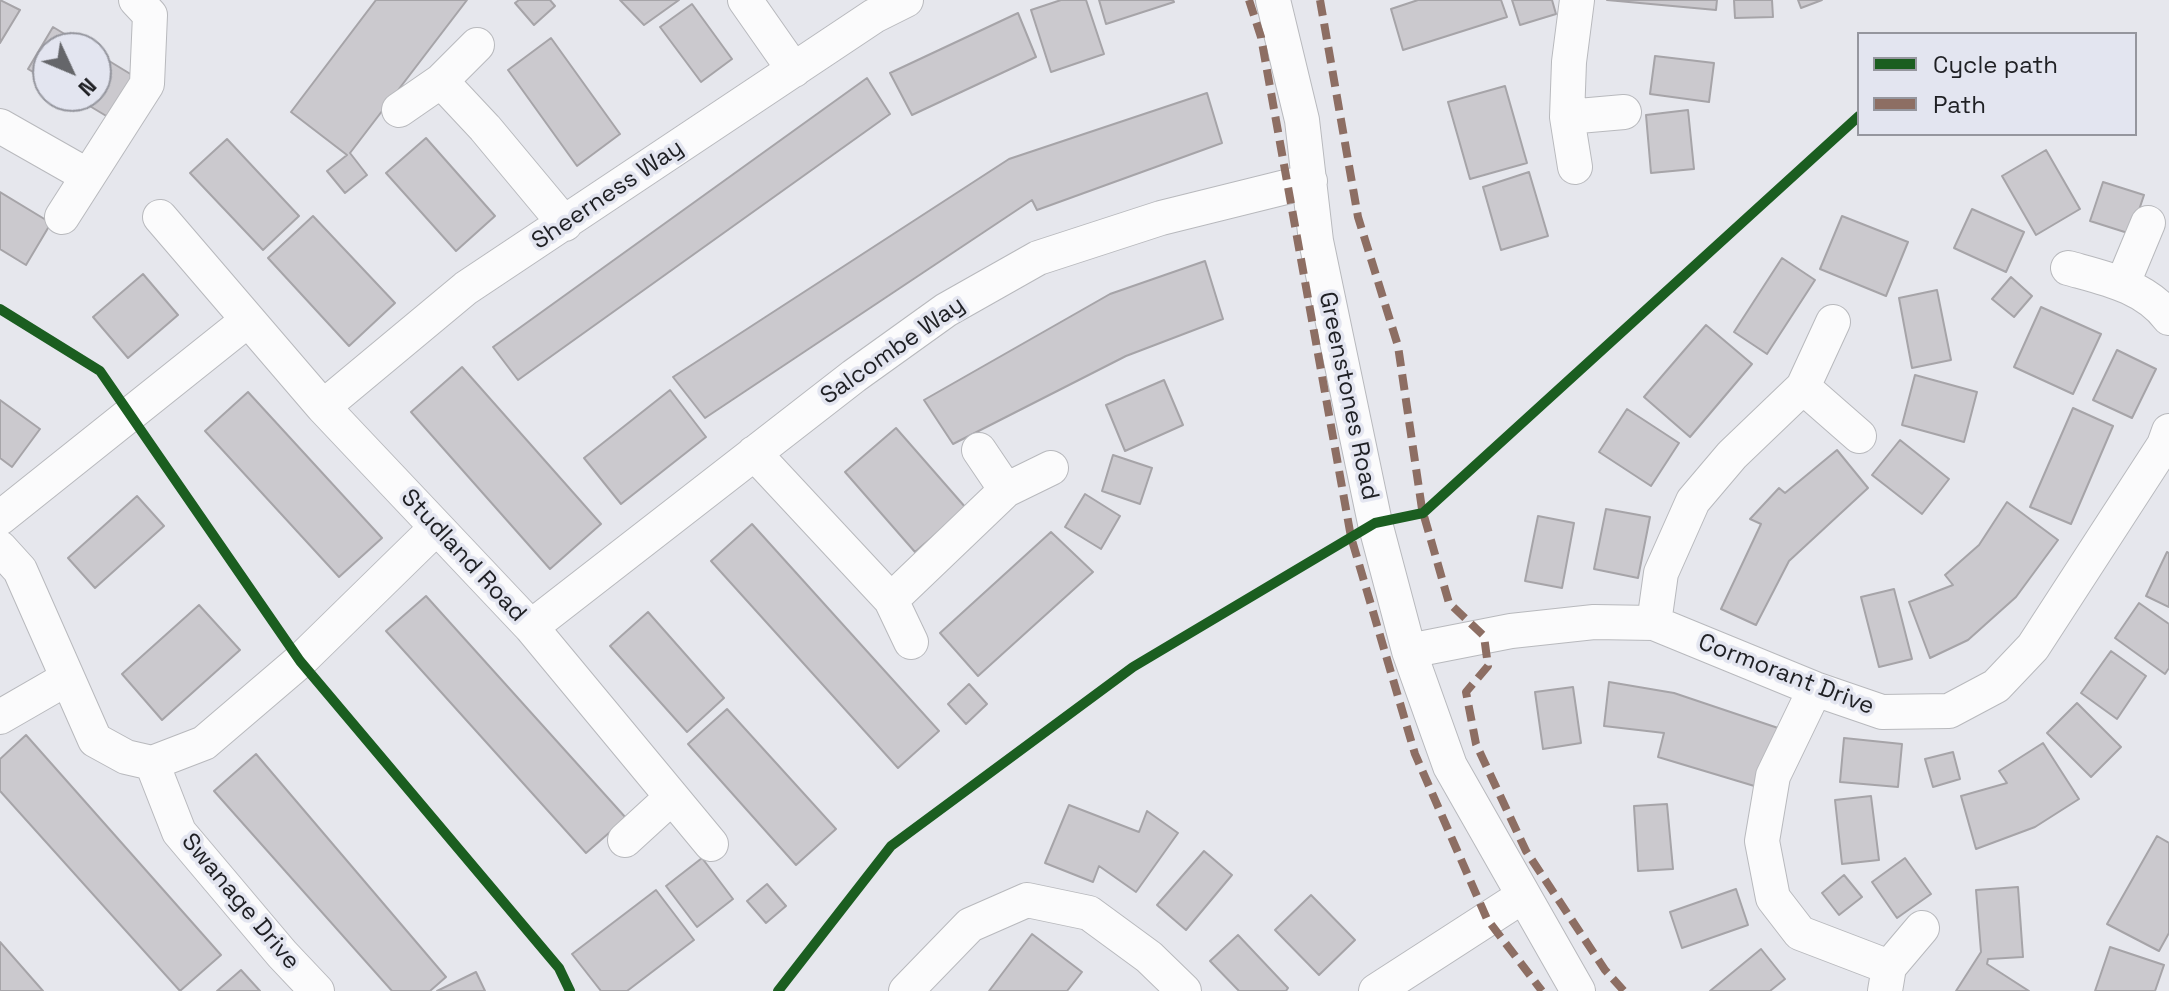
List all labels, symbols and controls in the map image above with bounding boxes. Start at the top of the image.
north arrow [32,32,112,112]
legend [1857,32,2137,136]
text: Cycle path [1933,49,2058,80]
text: N [73,72,103,102]
text: Path [1933,89,1986,120]
street label: Sheerness Way [527,134,689,256]
street label: Greenstones Road [1312,289,1384,503]
street label: Salcombe Way [816,291,970,411]
street label: Studland Road [394,484,532,628]
street label: Cormorant Drive [1694,628,1878,722]
street label: Swanage Drive [175,828,305,976]

